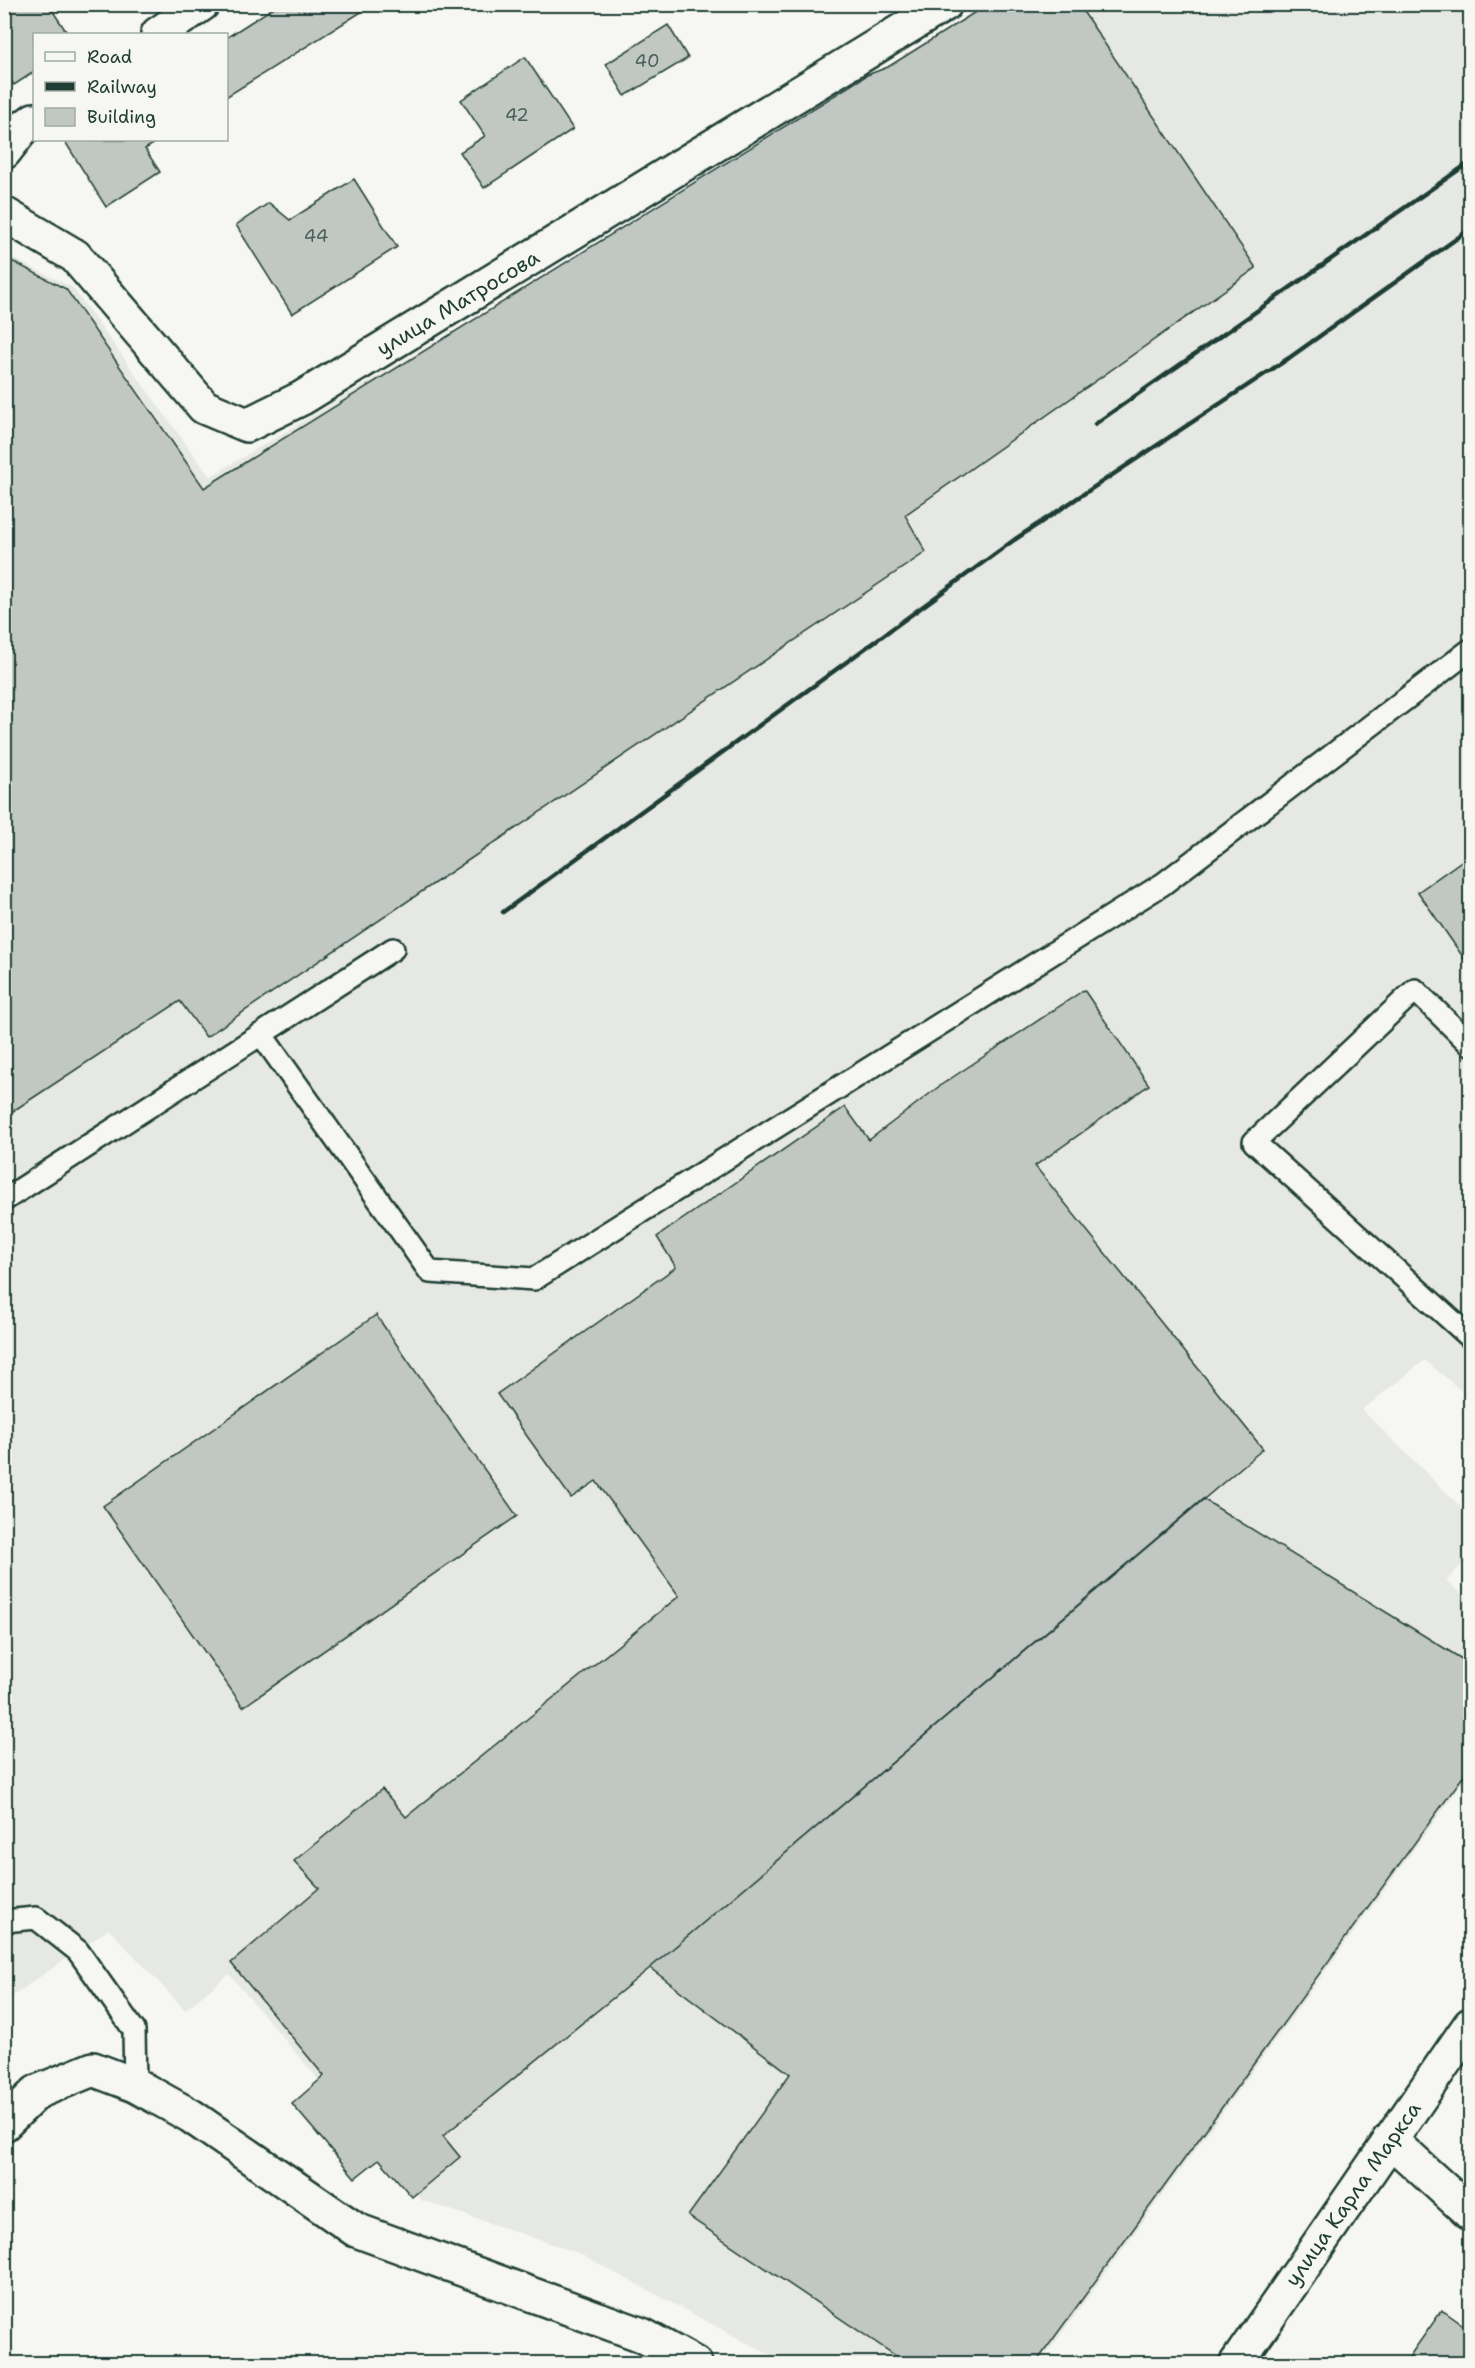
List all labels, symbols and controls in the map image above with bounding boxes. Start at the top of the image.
legend [33,33,228,141]
text: Road [87,45,132,69]
house number: 40 [634,49,660,73]
text: Railway [87,75,157,99]
house number: 42 [505,103,529,127]
text: Building [87,105,156,129]
house number: 44 [304,224,328,248]
street label: улица Матросова [371,243,545,363]
street label: улица Карла Маркса [1279,2096,1427,2292]

